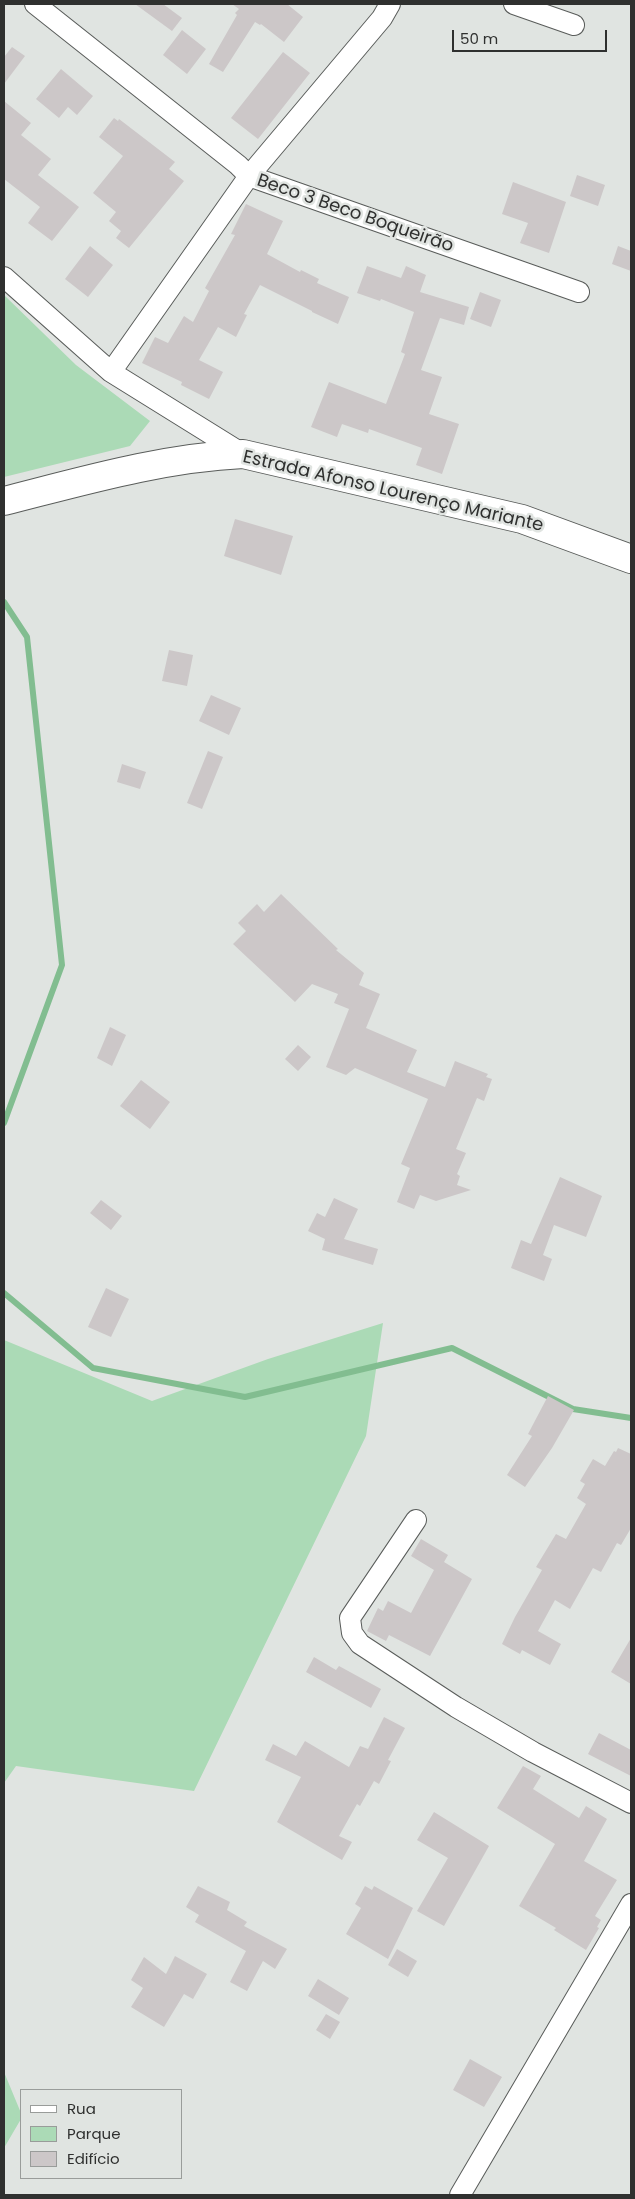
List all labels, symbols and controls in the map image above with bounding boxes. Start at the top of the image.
scale bar [455,20,610,52]
text: 50 m [460,28,498,49]
street label: Beco 3 Beco Boqueirão [254,170,456,258]
street label: Estrada Afonso Lourenço Mariante [241,447,545,537]
legend [20,2089,182,2179]
text: Rua [67,2098,96,2119]
text: Parque [67,2123,120,2144]
text: Edifício [67,2148,120,2169]

